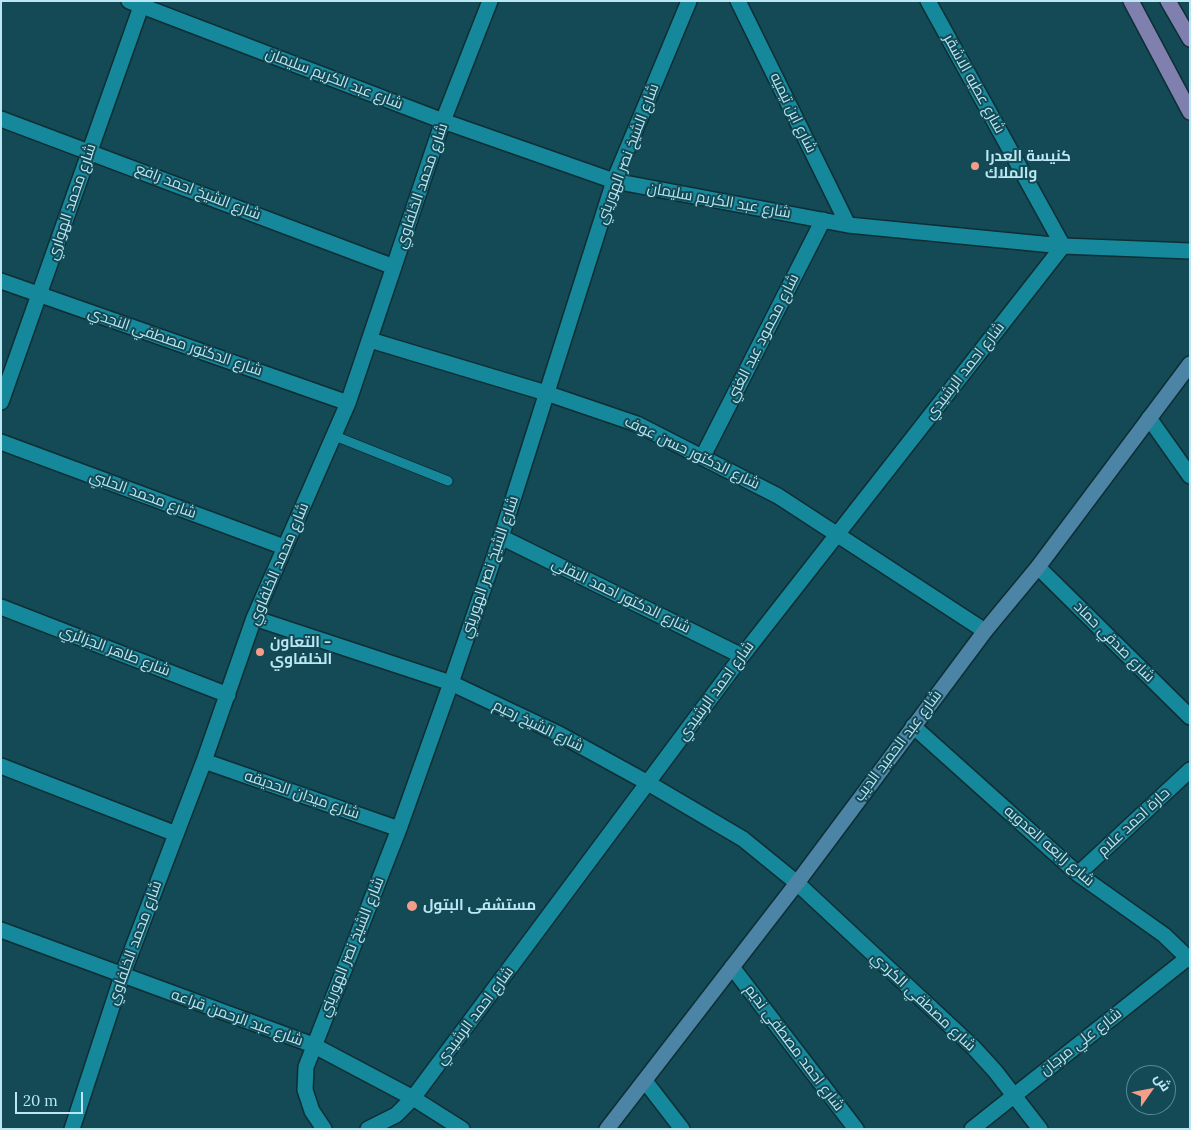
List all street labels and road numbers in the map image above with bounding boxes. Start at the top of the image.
street label: شارع عطيه الاشقر [939,31,1009,137]
street label: شارع عبد الكريم سليمان [263,44,405,114]
street label: شارع ابن تيميه [766,70,820,156]
street label: شارع الشيخ نصر الهوريني [593,81,663,227]
street label: شارع محمد الخلفاوي [392,121,452,251]
street label: شارع محمد الهواري [44,141,100,263]
street label: شارع الشيخ احمد رافع [133,160,263,224]
street label: شارع عبد الكريم سليمان [646,179,792,223]
street label: شارع محمود عبد الغني [723,271,803,405]
street label: شارع الدكتور مصطفي النجدي [86,304,264,380]
street label: شارع احمد الرشيدي [921,319,1009,423]
street label: شارع الدكتور حسن عوف [622,412,762,494]
street label: شارع محمد الحلبي [87,467,199,523]
street label: شارع الشيخ نصر الهوريني [457,494,523,640]
street label: شارع محمد الخلفاوي [245,500,313,628]
street label: شارع الدكتور احمد البقلي [549,555,693,637]
street label: شارع صدقي حماد [1070,598,1158,686]
street label: شارع طاهر الجزائري [57,622,173,680]
street label: شارع احمد الرشيدي [674,638,758,744]
street label: شارع عبد الحميد الديب [850,687,946,805]
street label: شارع الشيخ رحيم [490,696,586,756]
street label: شارع ميدان الحديقه [242,767,362,823]
street label: حارة احمد علام [1094,784,1174,860]
street label: شارع رابعه العدويه [1000,802,1098,890]
street label: شارع الشيخ نصر الهوريني [316,875,388,1019]
street label: شارع محمد الخلفاوي [104,878,166,1008]
street label: شارع مصطفي الكردي [867,949,979,1055]
street label: شارع احمد الرشيدي [432,963,518,1069]
street label: شارع احمد مصطفي نديم [741,981,847,1115]
street label: شارع عبد الرحمن قراعه [169,986,305,1050]
street label: شارع علي مرجان [1037,1005,1125,1079]

